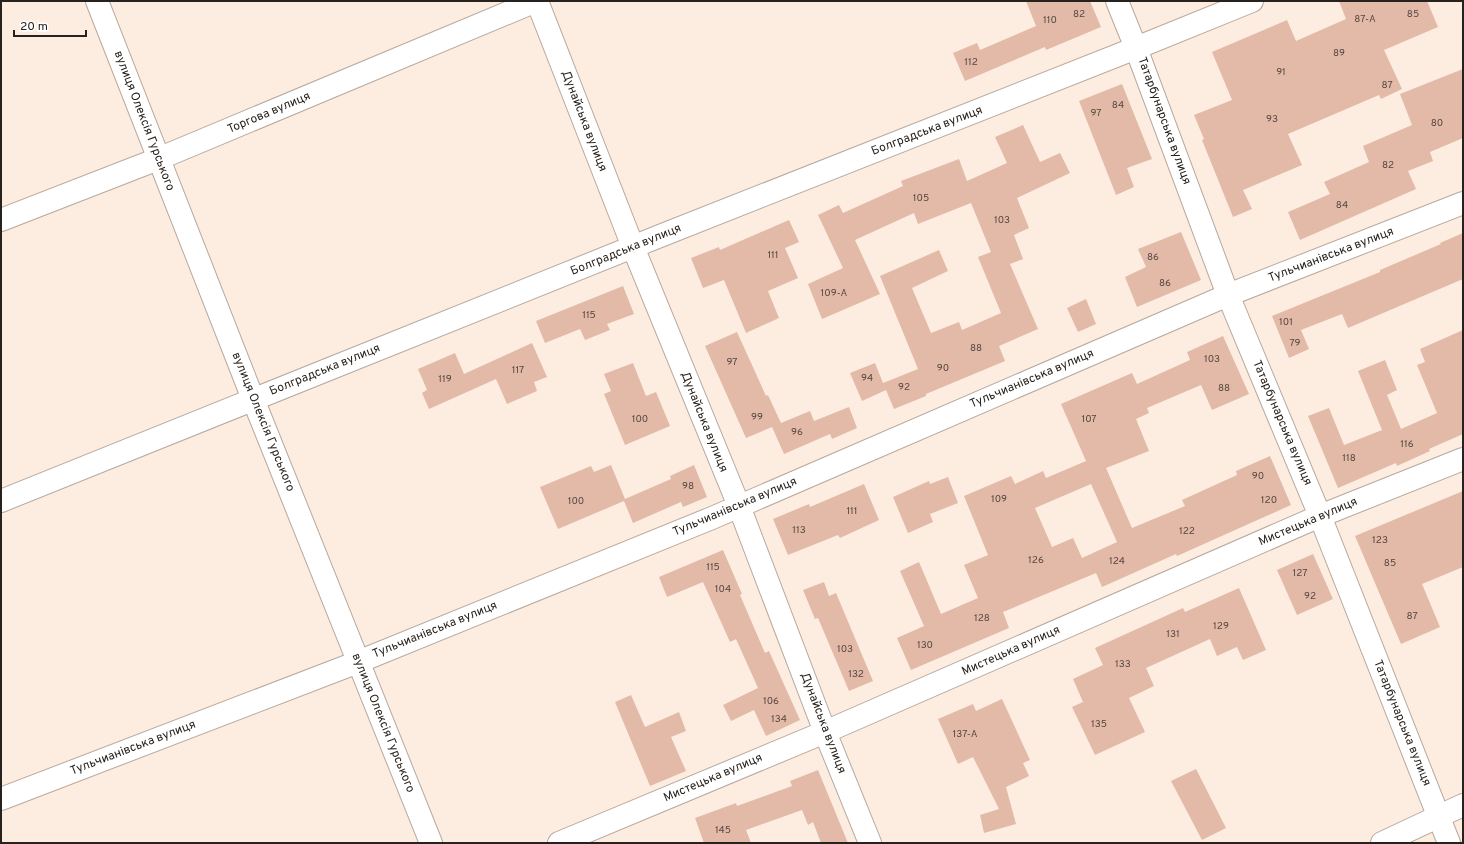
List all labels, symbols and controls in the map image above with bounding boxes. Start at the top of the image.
house number: 82 [1073,8,1085,21]
house number: 85 [1407,8,1419,21]
scale bar [14,12,86,38]
house number: 87-А [1354,13,1376,26]
house number: 110 [1043,14,1057,27]
text: 20 m [20,19,48,35]
house number: 89 [1333,47,1345,60]
street label: вулиця Олексія Гурського [110,49,178,194]
street label: Татарбунарська вулиця [1133,55,1195,187]
house number: 112 [964,56,978,69]
house number: 91 [1276,66,1286,79]
street label: Дунайська вулиця [557,68,611,174]
house number: 87 [1381,79,1393,92]
street label: Торгова вулиця [225,88,313,138]
house number: 84 [1112,99,1124,112]
street label: Болградська вулиця [869,102,985,160]
house number: 97 [1091,107,1101,120]
house number: 93 [1266,113,1278,126]
house number: 80 [1431,117,1443,130]
house number: 82 [1382,159,1394,172]
house number: 105 [913,192,929,205]
house number: 84 [1336,199,1348,212]
house number: 103 [994,214,1010,227]
street label: Болградська вулиця [568,220,684,280]
street label: Тульчианівська вулиця [1266,224,1396,286]
house number: 111 [767,249,779,262]
house number: 86 [1147,251,1159,264]
house number: 86 [1159,277,1171,290]
house number: 109-А [821,287,848,300]
house number: 115 [582,309,596,322]
house number: 101 [1279,316,1293,329]
house number: 79 [1289,337,1301,350]
street label: Болградська вулиця [267,340,383,400]
house number: 88 [970,342,982,355]
street label: Тульчианівська вулиця [968,346,1096,412]
street label: вулиця Олексія Гурського [228,350,298,494]
house number: 103 [1204,353,1220,366]
house number: 97 [727,356,737,369]
street label: Татарбунарська вулиця [1248,358,1316,488]
house number: 90 [937,362,949,375]
house number: 117 [512,364,524,377]
street label: Дунайська вулиця [677,369,731,475]
house number: 94 [861,372,873,385]
house number: 119 [438,373,452,386]
house number: 92 [898,381,910,394]
house number: 88 [1218,382,1230,395]
house number: 99 [751,411,763,424]
house number: 100 [632,413,648,426]
house number: 107 [1081,413,1097,426]
house number: 96 [791,426,803,439]
house number: 116 [1400,438,1414,451]
house number: 118 [1342,452,1356,465]
house number: 90 [1252,470,1264,483]
street label: Тульчианівська вулиця [671,474,799,540]
house number: 98 [682,480,694,493]
house number: 109 [991,493,1007,506]
street label: Мистецька вулиця [1256,494,1360,550]
house number: 120 [1261,494,1277,507]
house number: 100 [568,495,584,508]
house number: 111 [846,505,858,518]
house number: 113 [792,524,806,537]
house number: 122 [1179,525,1195,538]
house number: 123 [1372,534,1388,547]
house number: 126 [1028,554,1044,567]
house number: 124 [1109,555,1125,568]
house number: 85 [1384,557,1396,570]
house number: 115 [706,561,720,574]
house number: 127 [1293,567,1307,580]
house number: 104 [715,583,731,596]
house number: 92 [1304,590,1316,603]
street label: Тульчианівська вулиця [370,598,500,662]
house number: 87 [1406,610,1418,623]
house number: 128 [974,612,990,625]
house number: 129 [1213,620,1229,633]
street label: Мистецька вулиця [959,622,1063,680]
house number: 131 [1166,628,1180,641]
house number: 130 [917,639,933,652]
house number: 103 [837,643,853,656]
street label: вулиця Олексія Гурського [348,651,418,795]
house number: 133 [1115,658,1131,671]
street label: Татарбунарська вулиця [1369,658,1435,788]
house number: 132 [848,668,864,681]
street label: Дунайська вулиця [796,670,850,776]
house number: 106 [763,695,779,708]
house number: 134 [771,713,787,726]
street label: Тульчианівська вулиця [68,717,198,779]
house number: 135 [1091,718,1107,731]
house number: 137-А [952,728,978,741]
street label: Мистецька вулиця [661,750,765,806]
house number: 145 [715,824,731,837]

